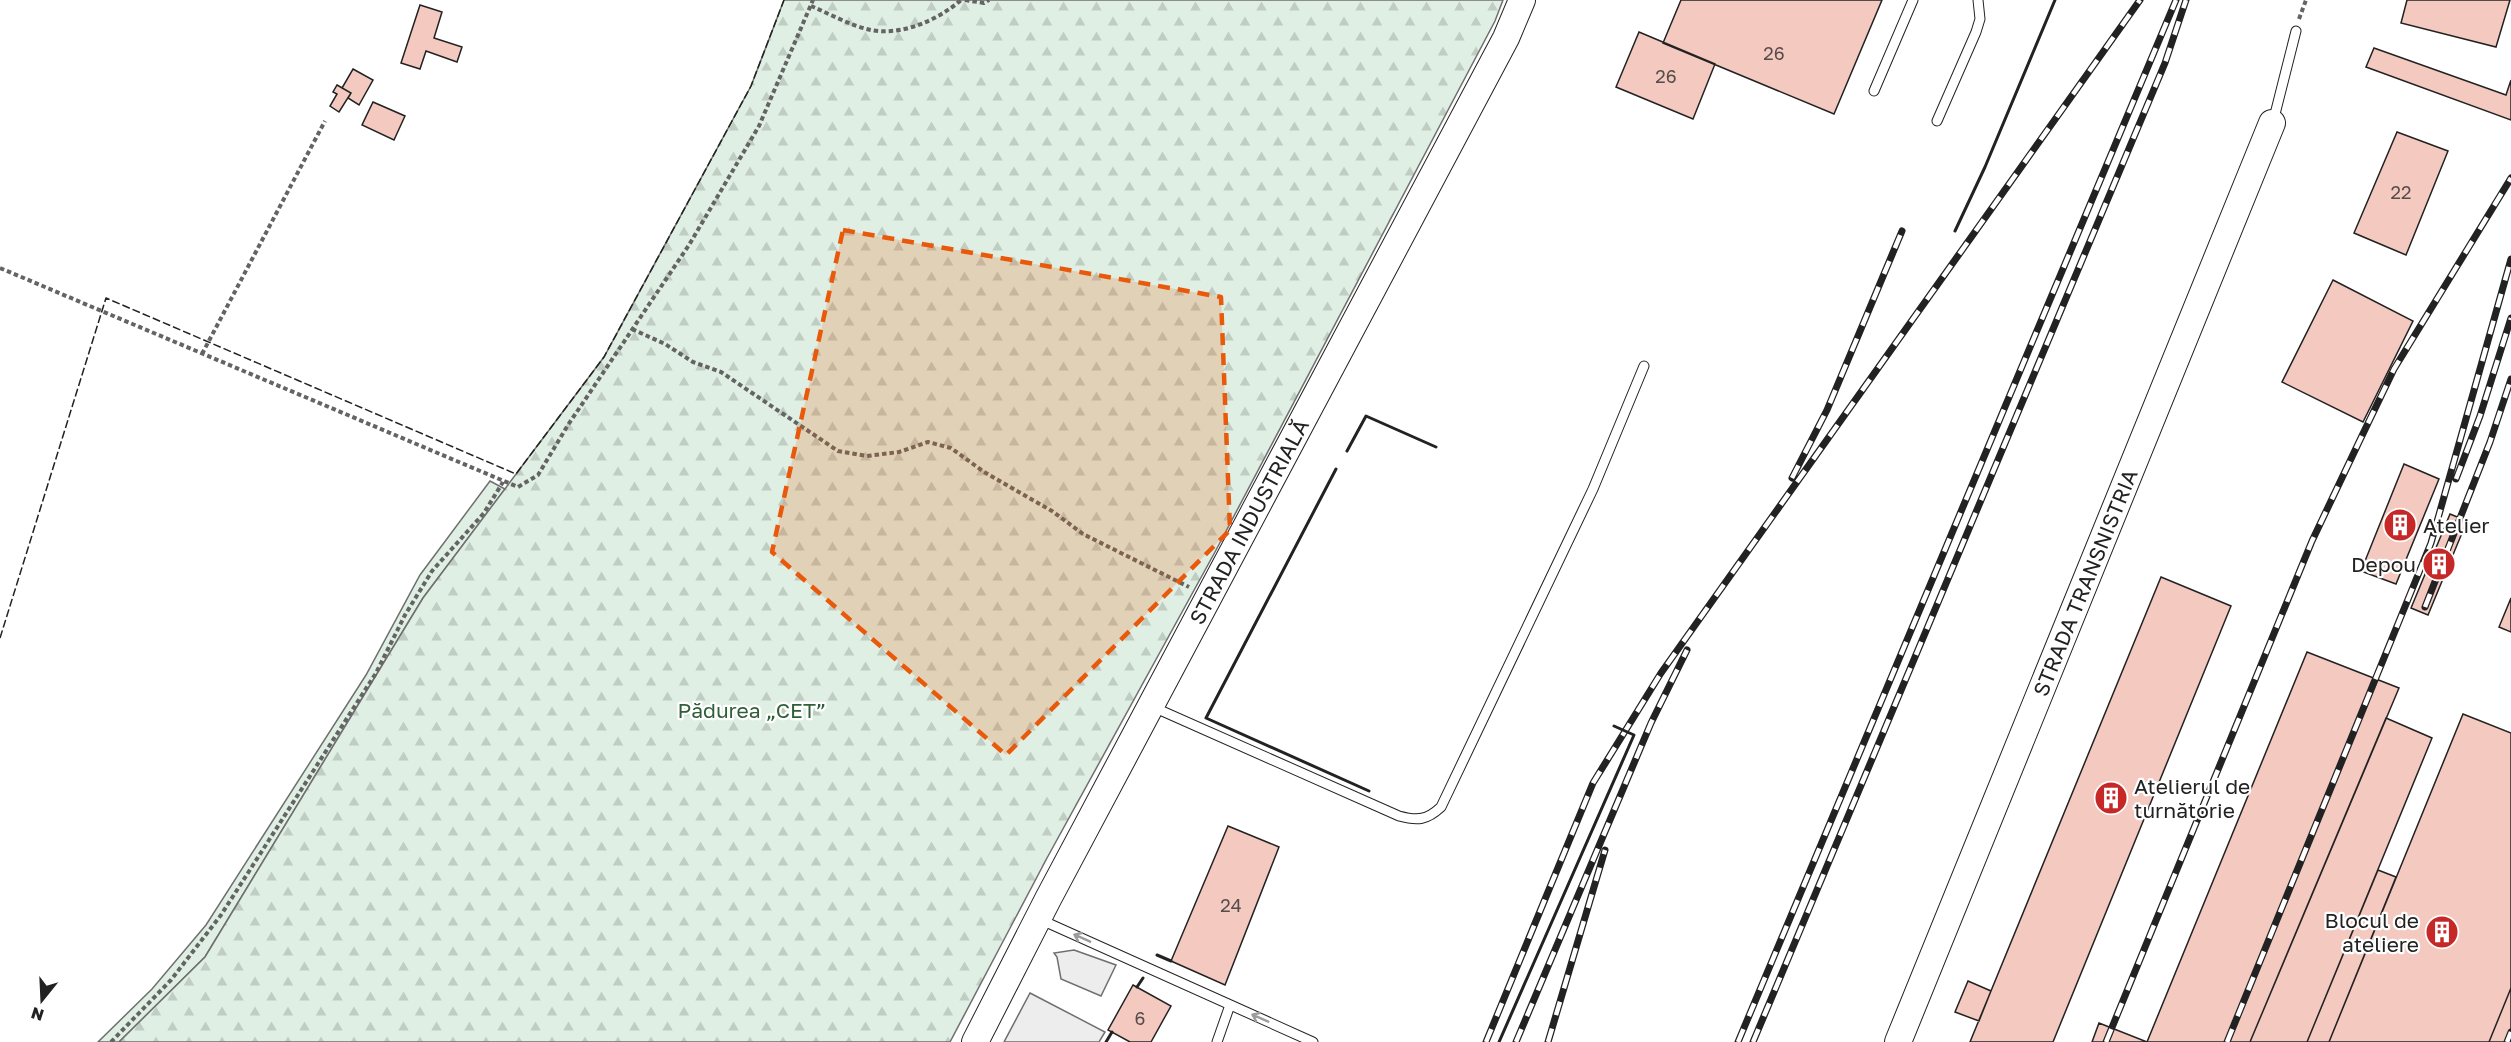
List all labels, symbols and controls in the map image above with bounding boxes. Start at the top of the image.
house number: 26 [1763,42,1785,64]
house number: 26 [1655,65,1677,87]
house number: 22 [2391,181,2411,203]
street label: STRADA INDUSTRIALĂ [1184,415,1314,629]
street label: STRADA TRANSNISTRIA [2027,465,2143,700]
building icon: Atelier [2382,507,2418,543]
place label: Atelier [2423,512,2490,538]
building icon: Depou [2421,546,2457,582]
place label: Depou [2351,551,2416,577]
park label: Pădurea „CET” [678,697,826,723]
place label: Atelierul de turnătorie [2134,773,2250,823]
building icon: Atelierul de turnătorie [2093,780,2129,816]
house number: 24 [1220,894,1242,916]
place label: Blocul de ateliere [2325,907,2419,957]
building icon: Blocul de ateliere [2424,914,2460,950]
one-way arrow [1073,932,1091,944]
north arrow [12,970,72,1030]
text: N [28,1003,46,1026]
house number: 6 [1135,1007,1145,1029]
one-way arrow [1251,1012,1269,1023]

